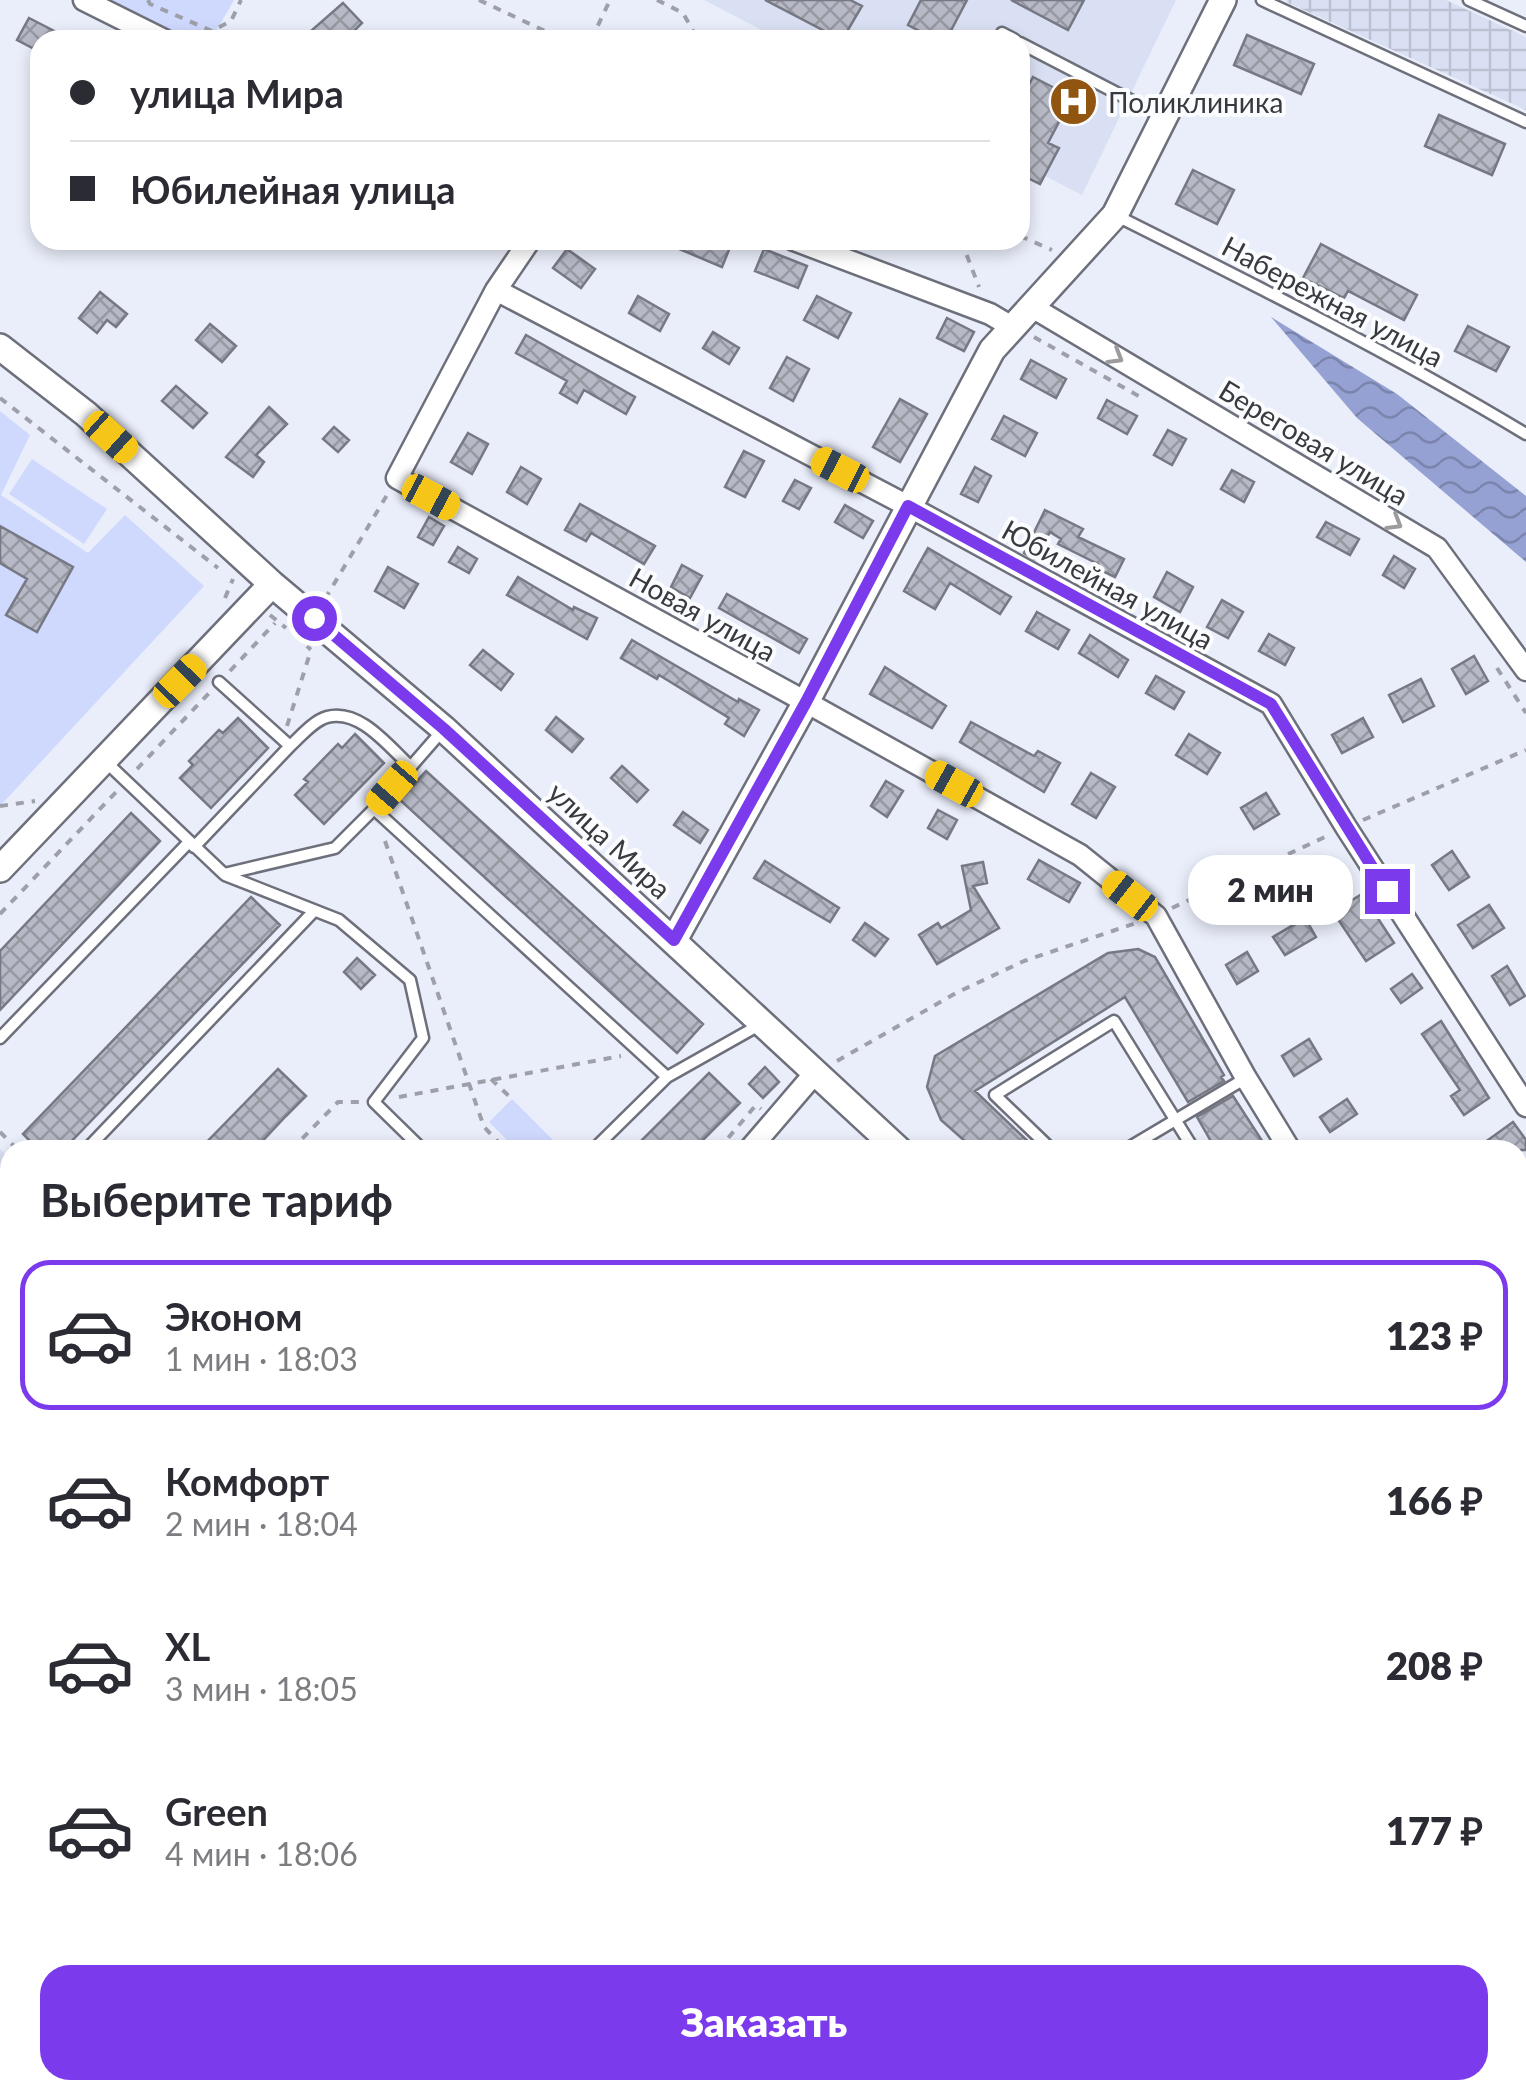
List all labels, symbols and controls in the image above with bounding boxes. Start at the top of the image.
text: улица Мира [130,70,344,116]
hospital icon: Поликлиника [1047,76,1099,128]
place label: Поликлиника [1108,85,1283,119]
text: Юбилейная улица [130,166,456,212]
street label: Набережная улица [1217,228,1449,374]
one-way arrow [1105,345,1123,364]
street label: Береговая улица [1213,372,1415,512]
car [79,406,143,468]
car [806,443,874,497]
car [397,470,465,524]
one-way arrow [1384,511,1402,530]
street label: Юбилейная улица [997,512,1219,656]
street label: Новая улица [624,560,782,668]
route start [292,596,337,641]
car [148,649,212,713]
car [361,756,423,820]
car [920,756,988,812]
street label: улица Мира [542,775,678,905]
callout: 2 мин [1187,856,1352,926]
car [1097,866,1163,926]
route end [1365,869,1410,914]
text: 2 мин [1227,870,1314,909]
text: Выберите тариф [40,1173,393,1227]
icon: car [45,1290,135,1380]
text: Эконом [165,1293,303,1339]
text: 123 ₽ [1386,1312,1483,1358]
text: 1 мин · 18:03 [165,1339,358,1378]
icon: car [45,1455,135,1545]
text: Комфорт [165,1458,329,1504]
text: 166 ₽ [1386,1477,1483,1523]
text: 2 мин · 18:04 [165,1504,358,1543]
icon: car [45,1620,135,1710]
text: XL [165,1623,210,1669]
text: 208 ₽ [1386,1642,1483,1688]
text: 3 мин · 18:05 [165,1669,358,1708]
icon: car [45,1785,135,1875]
text: Green [165,1788,268,1834]
text: 177 ₽ [1386,1807,1483,1853]
text: 4 мин · 18:06 [165,1834,358,1873]
button: Заказать [40,1965,1488,2080]

